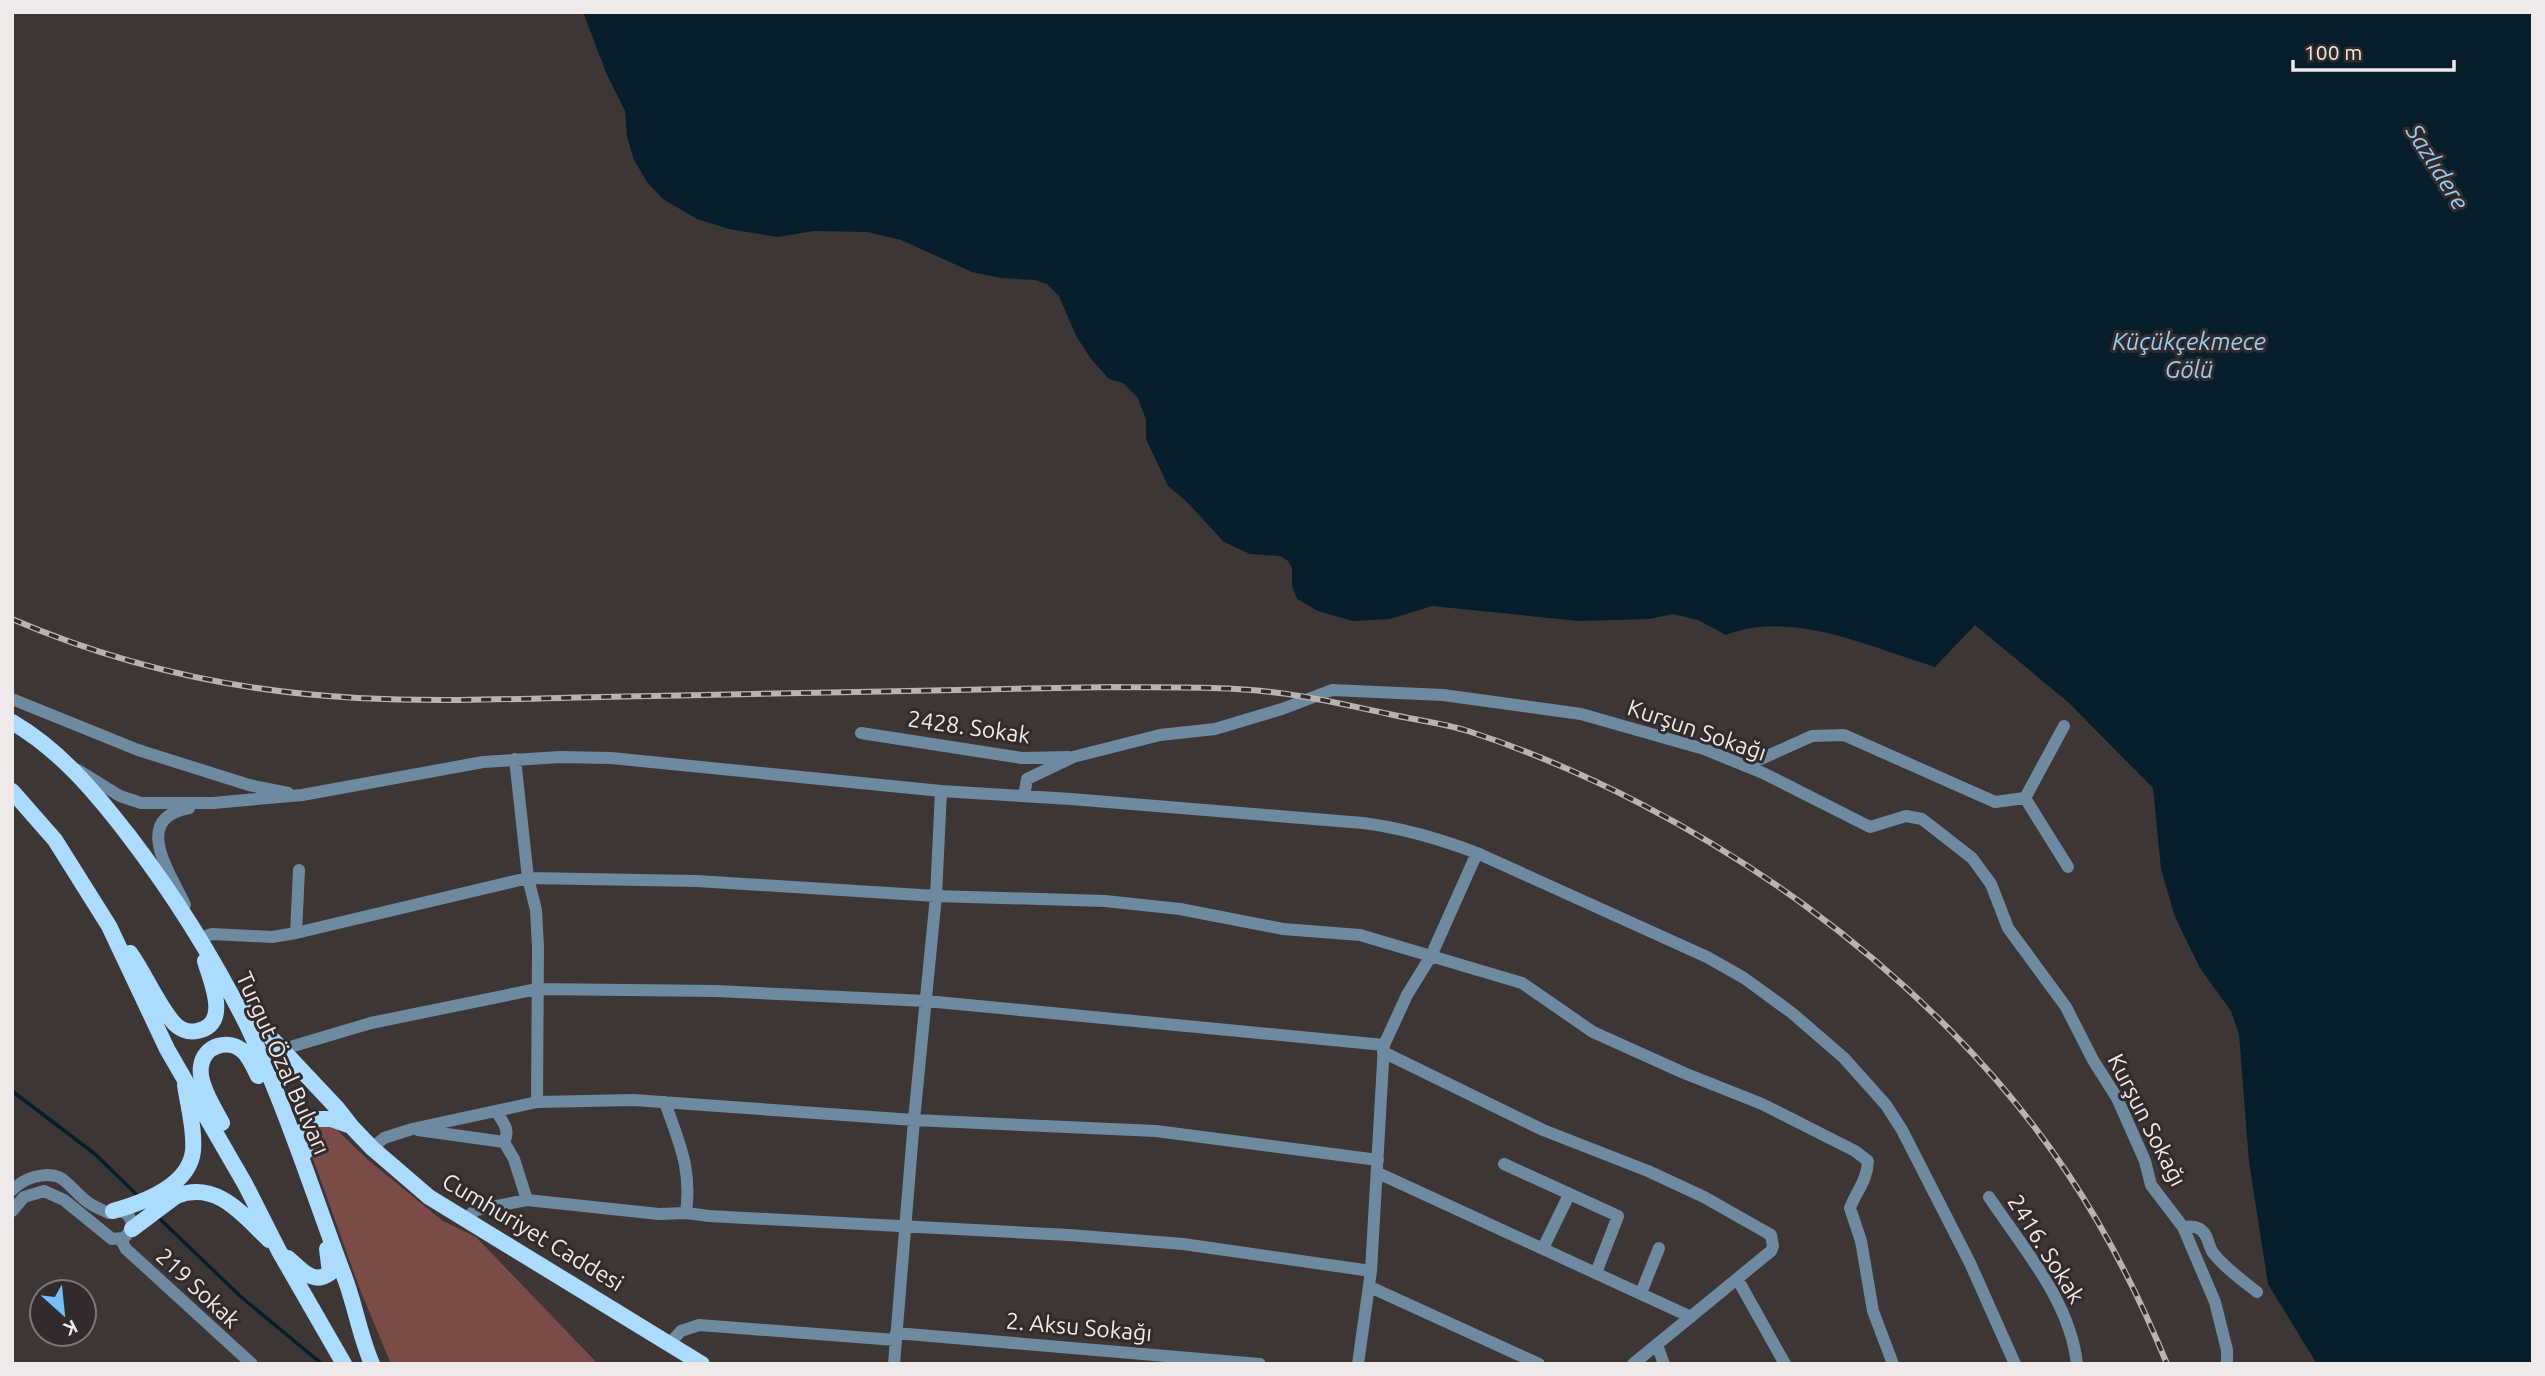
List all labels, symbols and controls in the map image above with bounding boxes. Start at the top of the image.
scale bar [2293,28,2454,72]
text: 100 m [2304,40,2362,64]
water label: Sazlıdere [2400,118,2474,214]
water label: Küçükçekmece Gölü [2112,328,2266,383]
street label: Kurşun Sokağı [1625,694,1770,765]
street label: 2428. Sokak [906,706,1032,748]
street label: Turgut Özal Bulvarı [232,968,335,1158]
street label: Kurşun Sokağı [2103,1049,2192,1190]
street label: Cumhuriyet Caddesi [438,1168,628,1295]
street label: 2416. Sokak [2003,1190,2090,1308]
street label: 219 Sokak [152,1243,245,1333]
north arrow [28,1278,98,1348]
street label: 2. Aksu Sokağı [1005,1308,1153,1345]
text: K [60,1315,81,1341]

